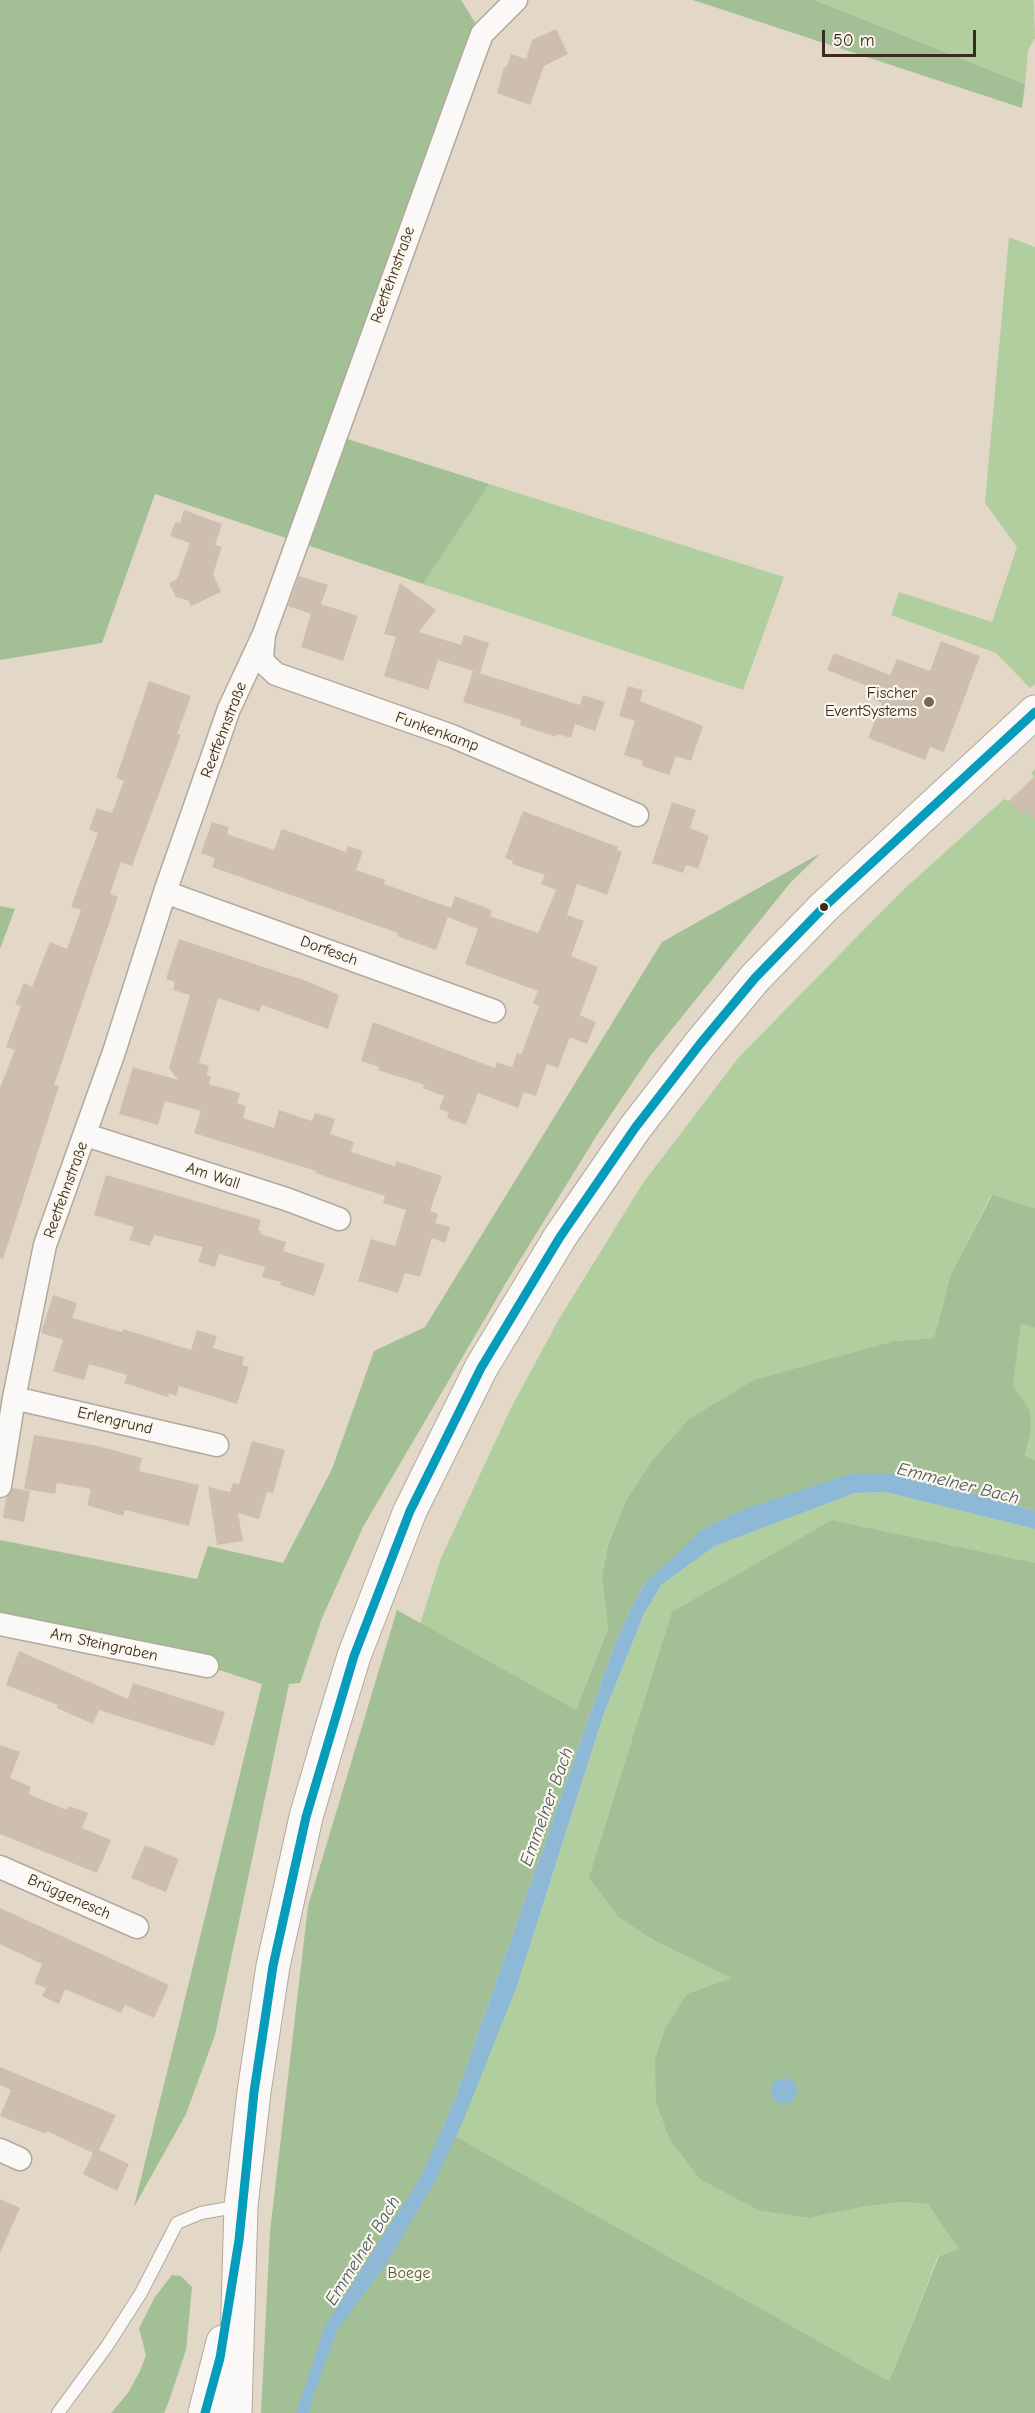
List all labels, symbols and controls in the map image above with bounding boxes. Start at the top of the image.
scale bar [825,18,980,56]
text: 50 m [833,30,875,51]
street label: Reetfehnstraße [367,224,419,326]
street label: Reetfehnstraße [197,679,251,781]
place label: Fischer EventSystems [825,683,917,721]
marker: Fischer EventSystems [922,695,936,709]
street label: Funkenkamp [392,708,482,756]
unlabelled marker [818,901,830,913]
street label: Dorfesch [298,932,360,970]
street label: Reetfehnstraße [40,1139,92,1241]
street label: Am Wall [183,1158,243,1194]
street label: Erlengrund [75,1403,155,1439]
water label: Emmelner Bach [895,1458,1021,1510]
street label: Am Steingraben [48,1624,160,1666]
water label: Emmelner Bach [516,1745,578,1869]
street label: Brüggenesch [24,1870,114,1924]
water label: Emmelner Bach [321,2192,405,2310]
park label: Boege [388,2263,430,2283]

